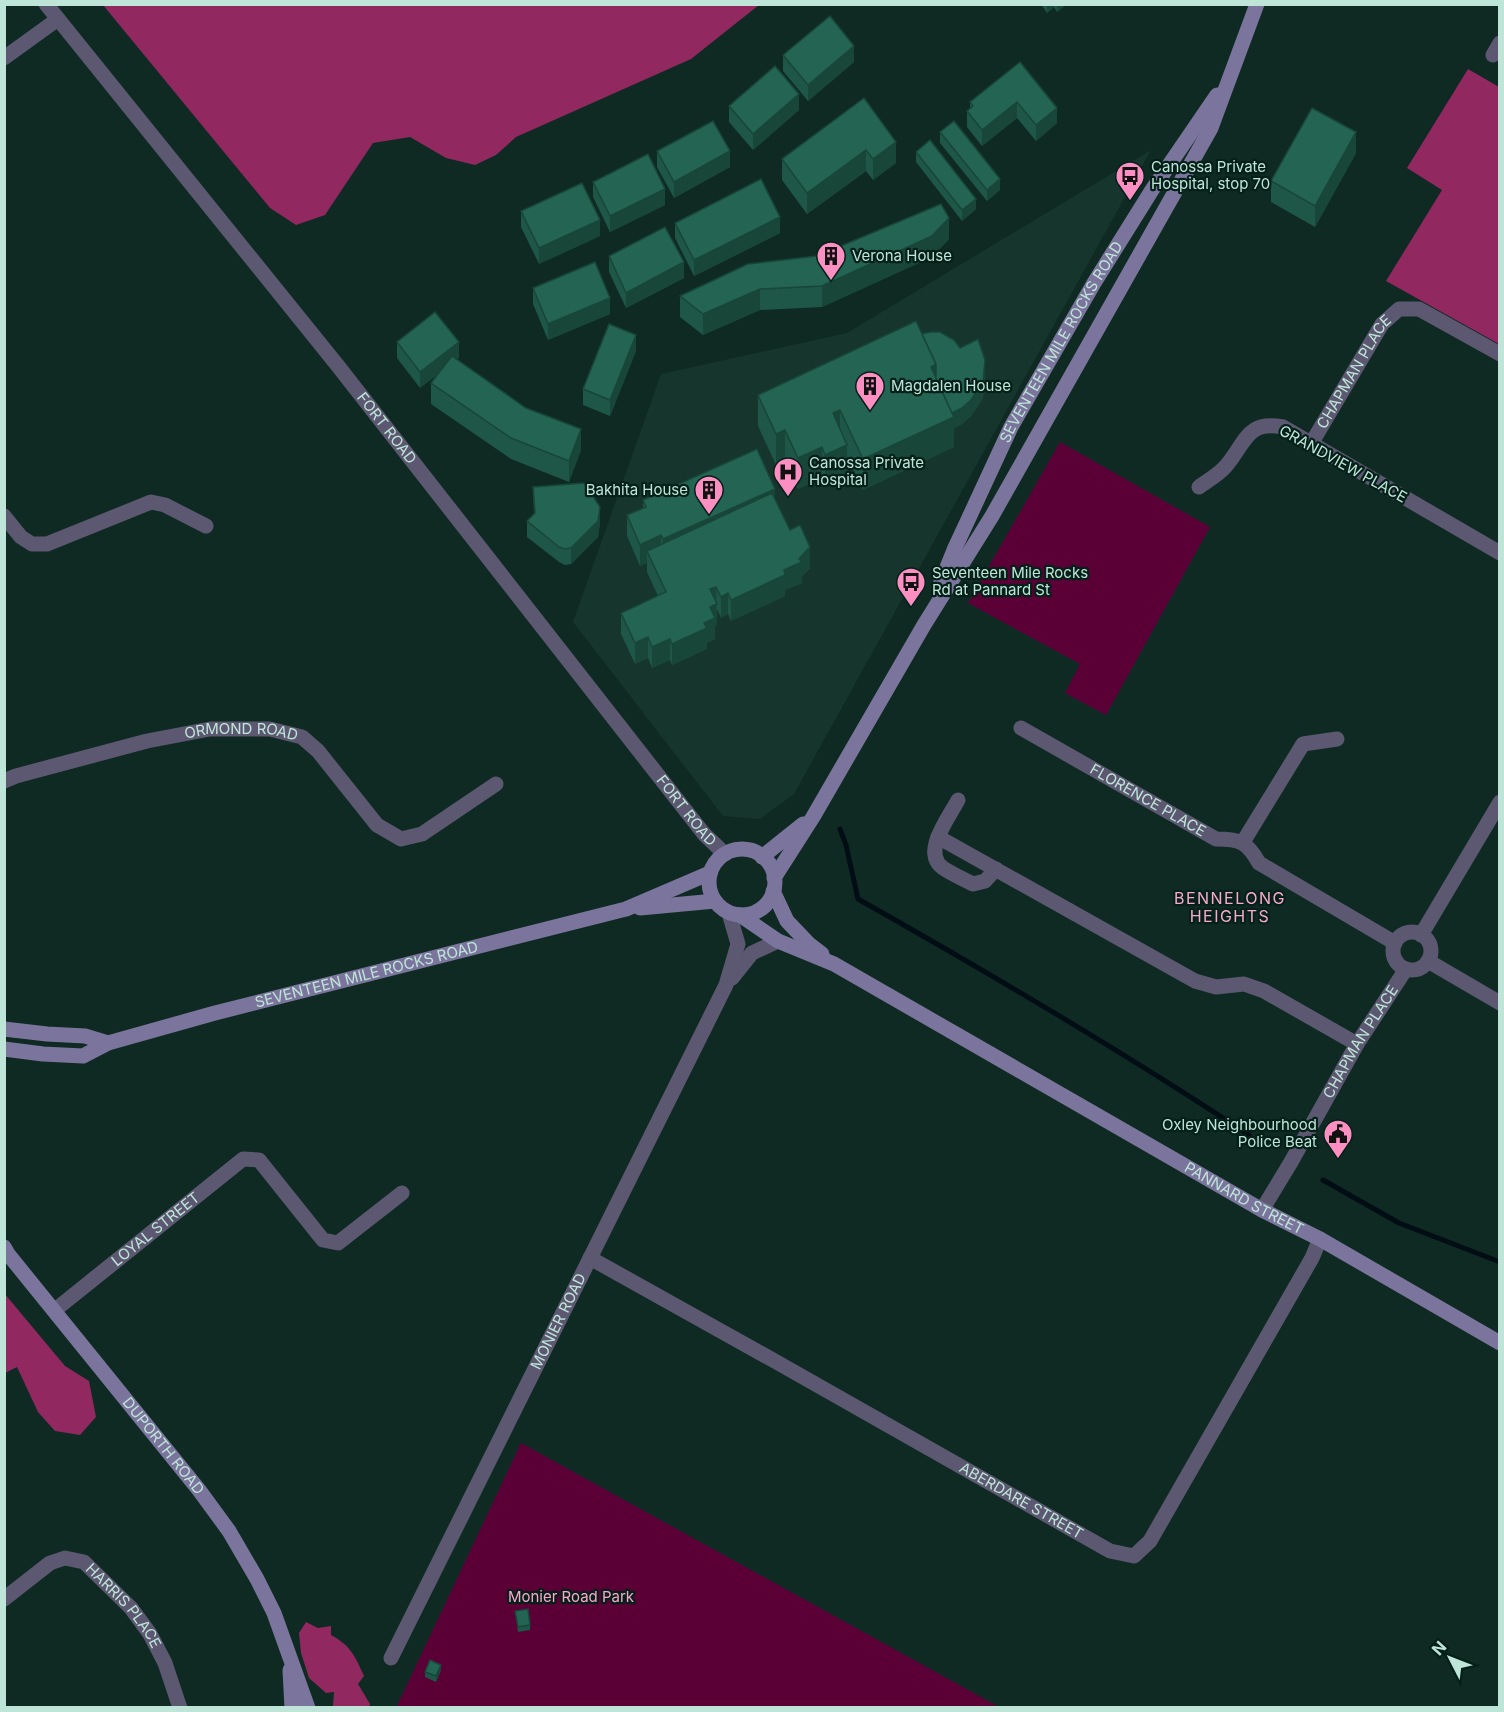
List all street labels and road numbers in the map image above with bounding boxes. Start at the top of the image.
street label: SEVENTEEN MILE ROCKS ROAD [995,238,1127,446]
street label: CHAPMAN PLACE [1312,310,1395,432]
street label: FORT ROAD [353,388,421,467]
street label: GRANDVIEW PLACE [1276,421,1410,507]
street label: ORMOND ROAD [183,718,300,745]
street label: FLORENCE PLACE [1087,759,1210,840]
street label: FORT ROAD [653,771,721,850]
street label: SEVENTEEN MILE ROCKS ROAD [253,937,480,1012]
street label: CHAPMAN PLACE [1318,981,1402,1102]
street label: PANNARD STREET [1181,1158,1307,1238]
street label: LOYAL STREET [107,1188,203,1270]
street label: MONIER ROAD [526,1270,590,1372]
street label: DUPORTH ROAD [119,1393,209,1498]
street label: ABERDARE STREET [956,1458,1087,1543]
street label: HARRIS PLACE [82,1559,166,1651]

